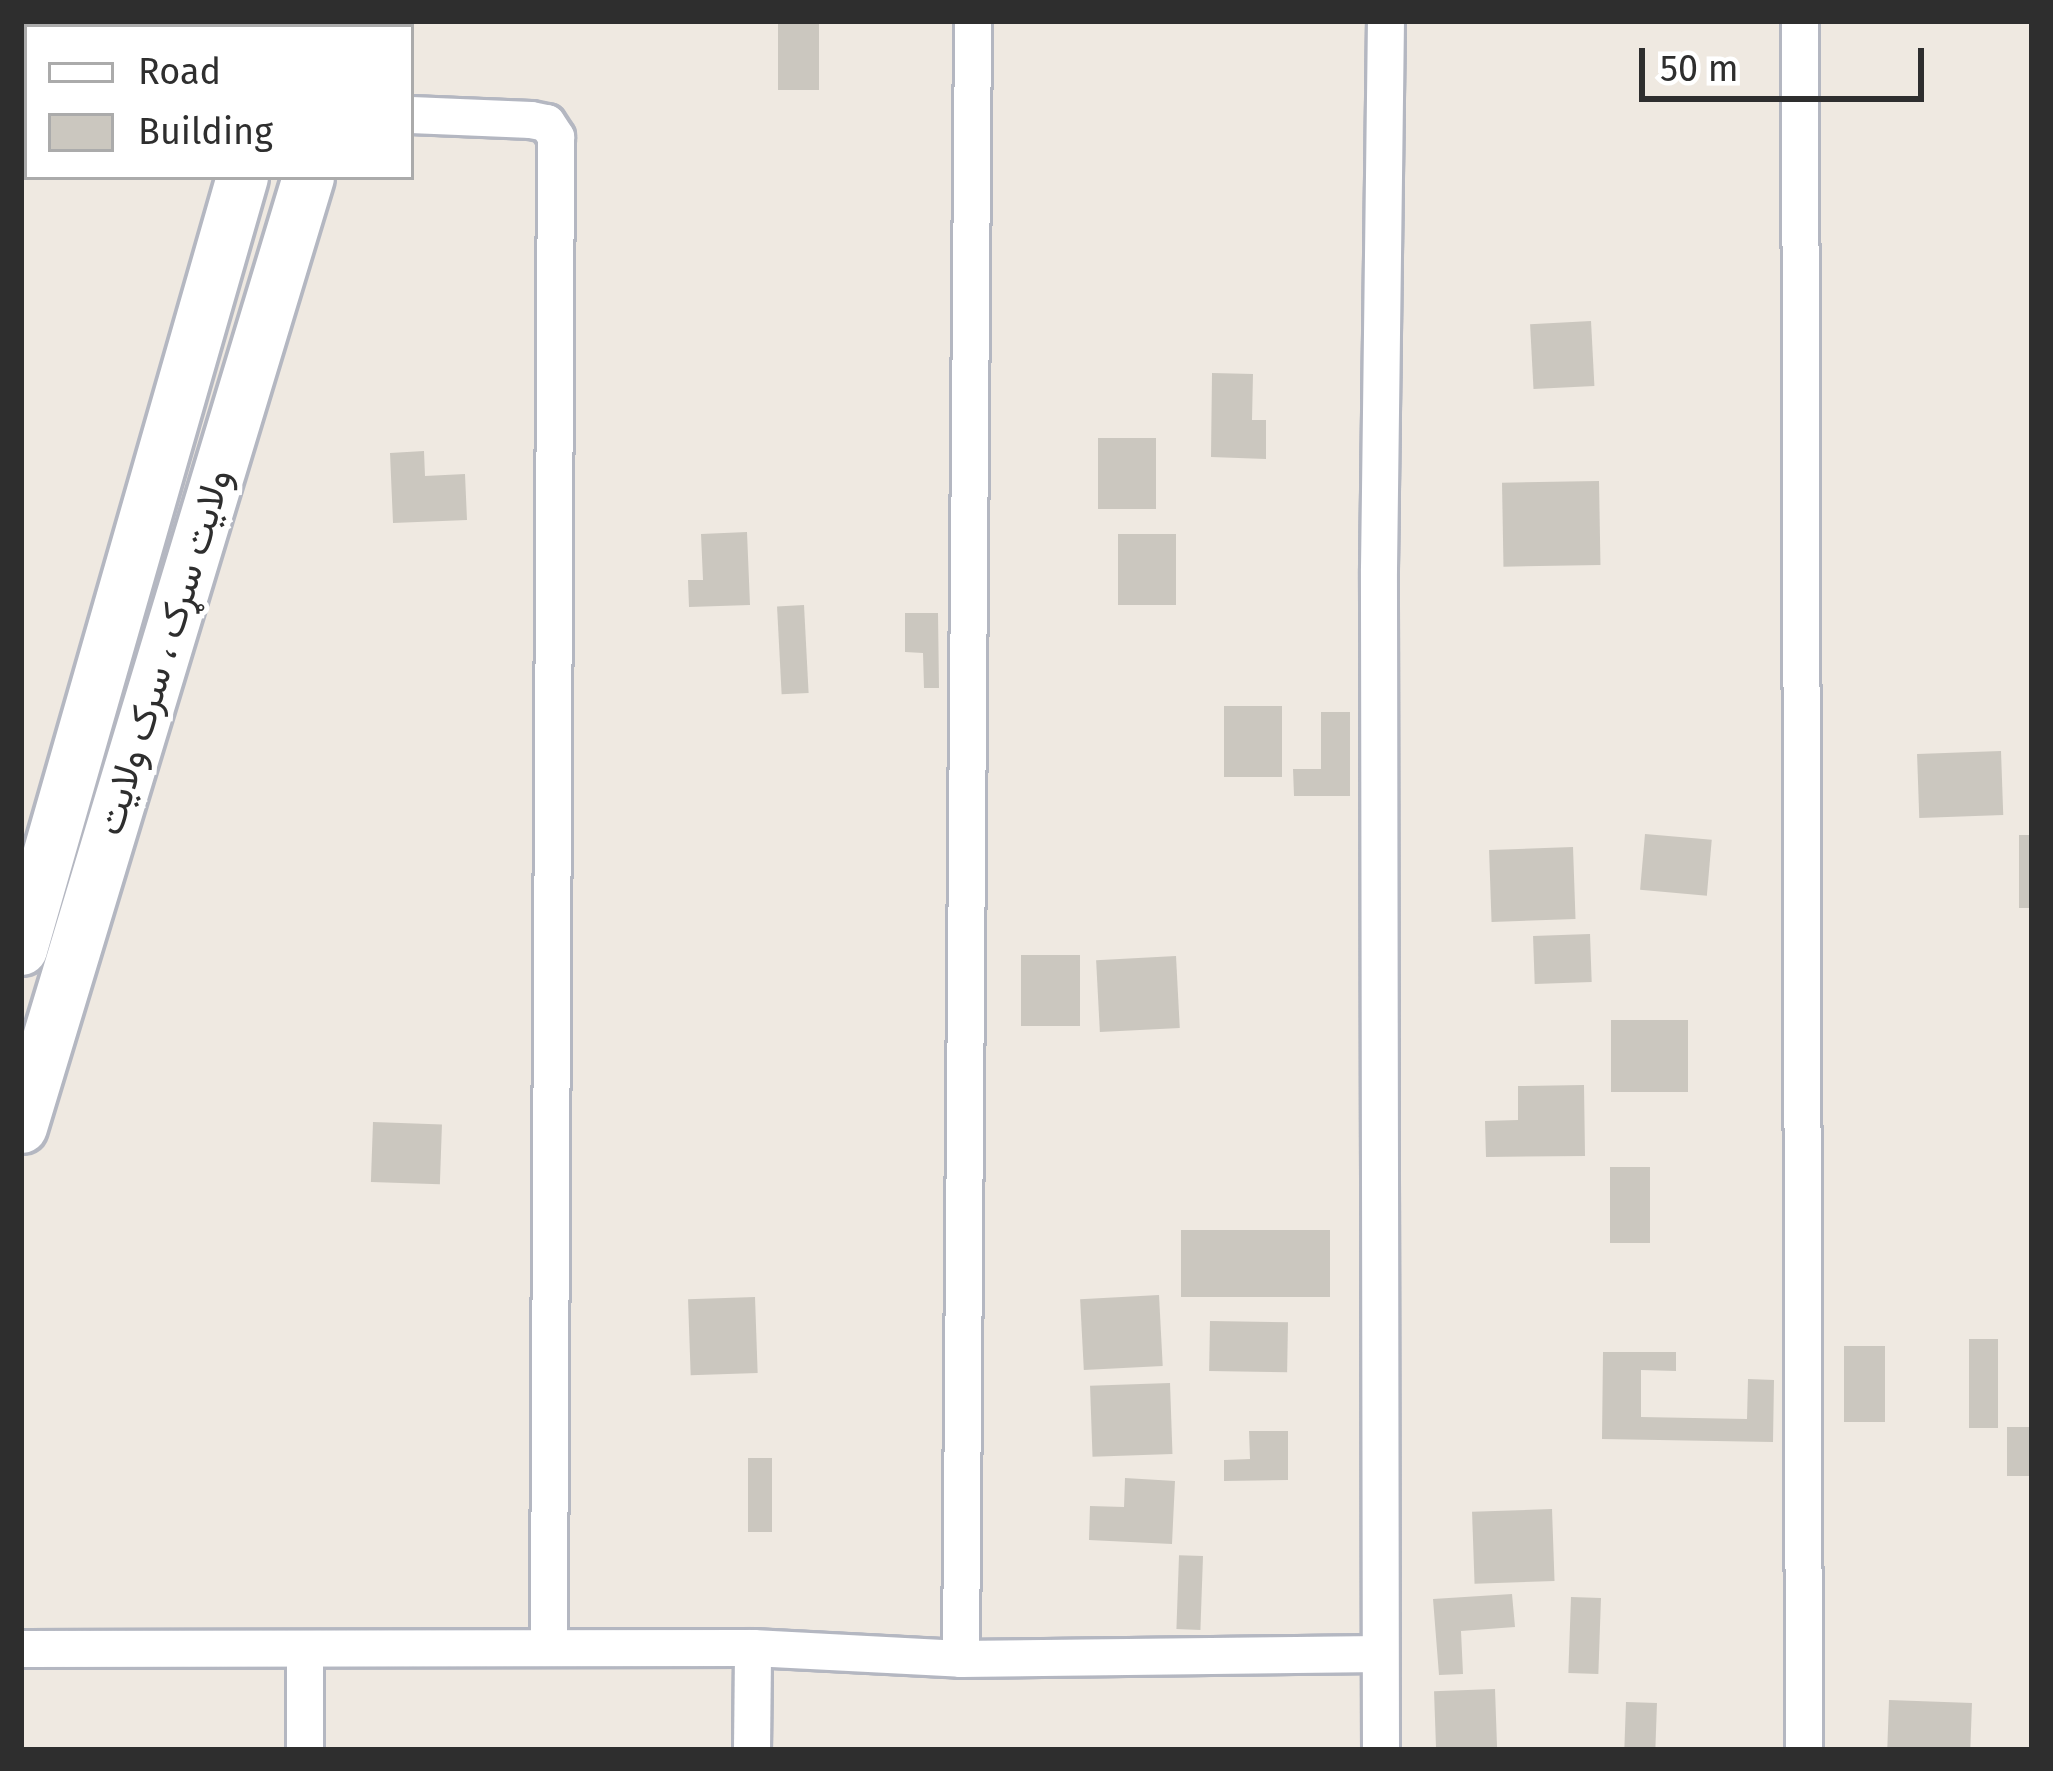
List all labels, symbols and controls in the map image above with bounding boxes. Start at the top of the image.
legend [24,24,414,180]
scale bar [1645,24,1930,98]
text: 50 m [1660,47,1739,91]
text: Road [138,50,221,94]
text: Building [138,110,273,154]
street label: ولایت سړک ، سرک ولایت [86,463,242,841]

